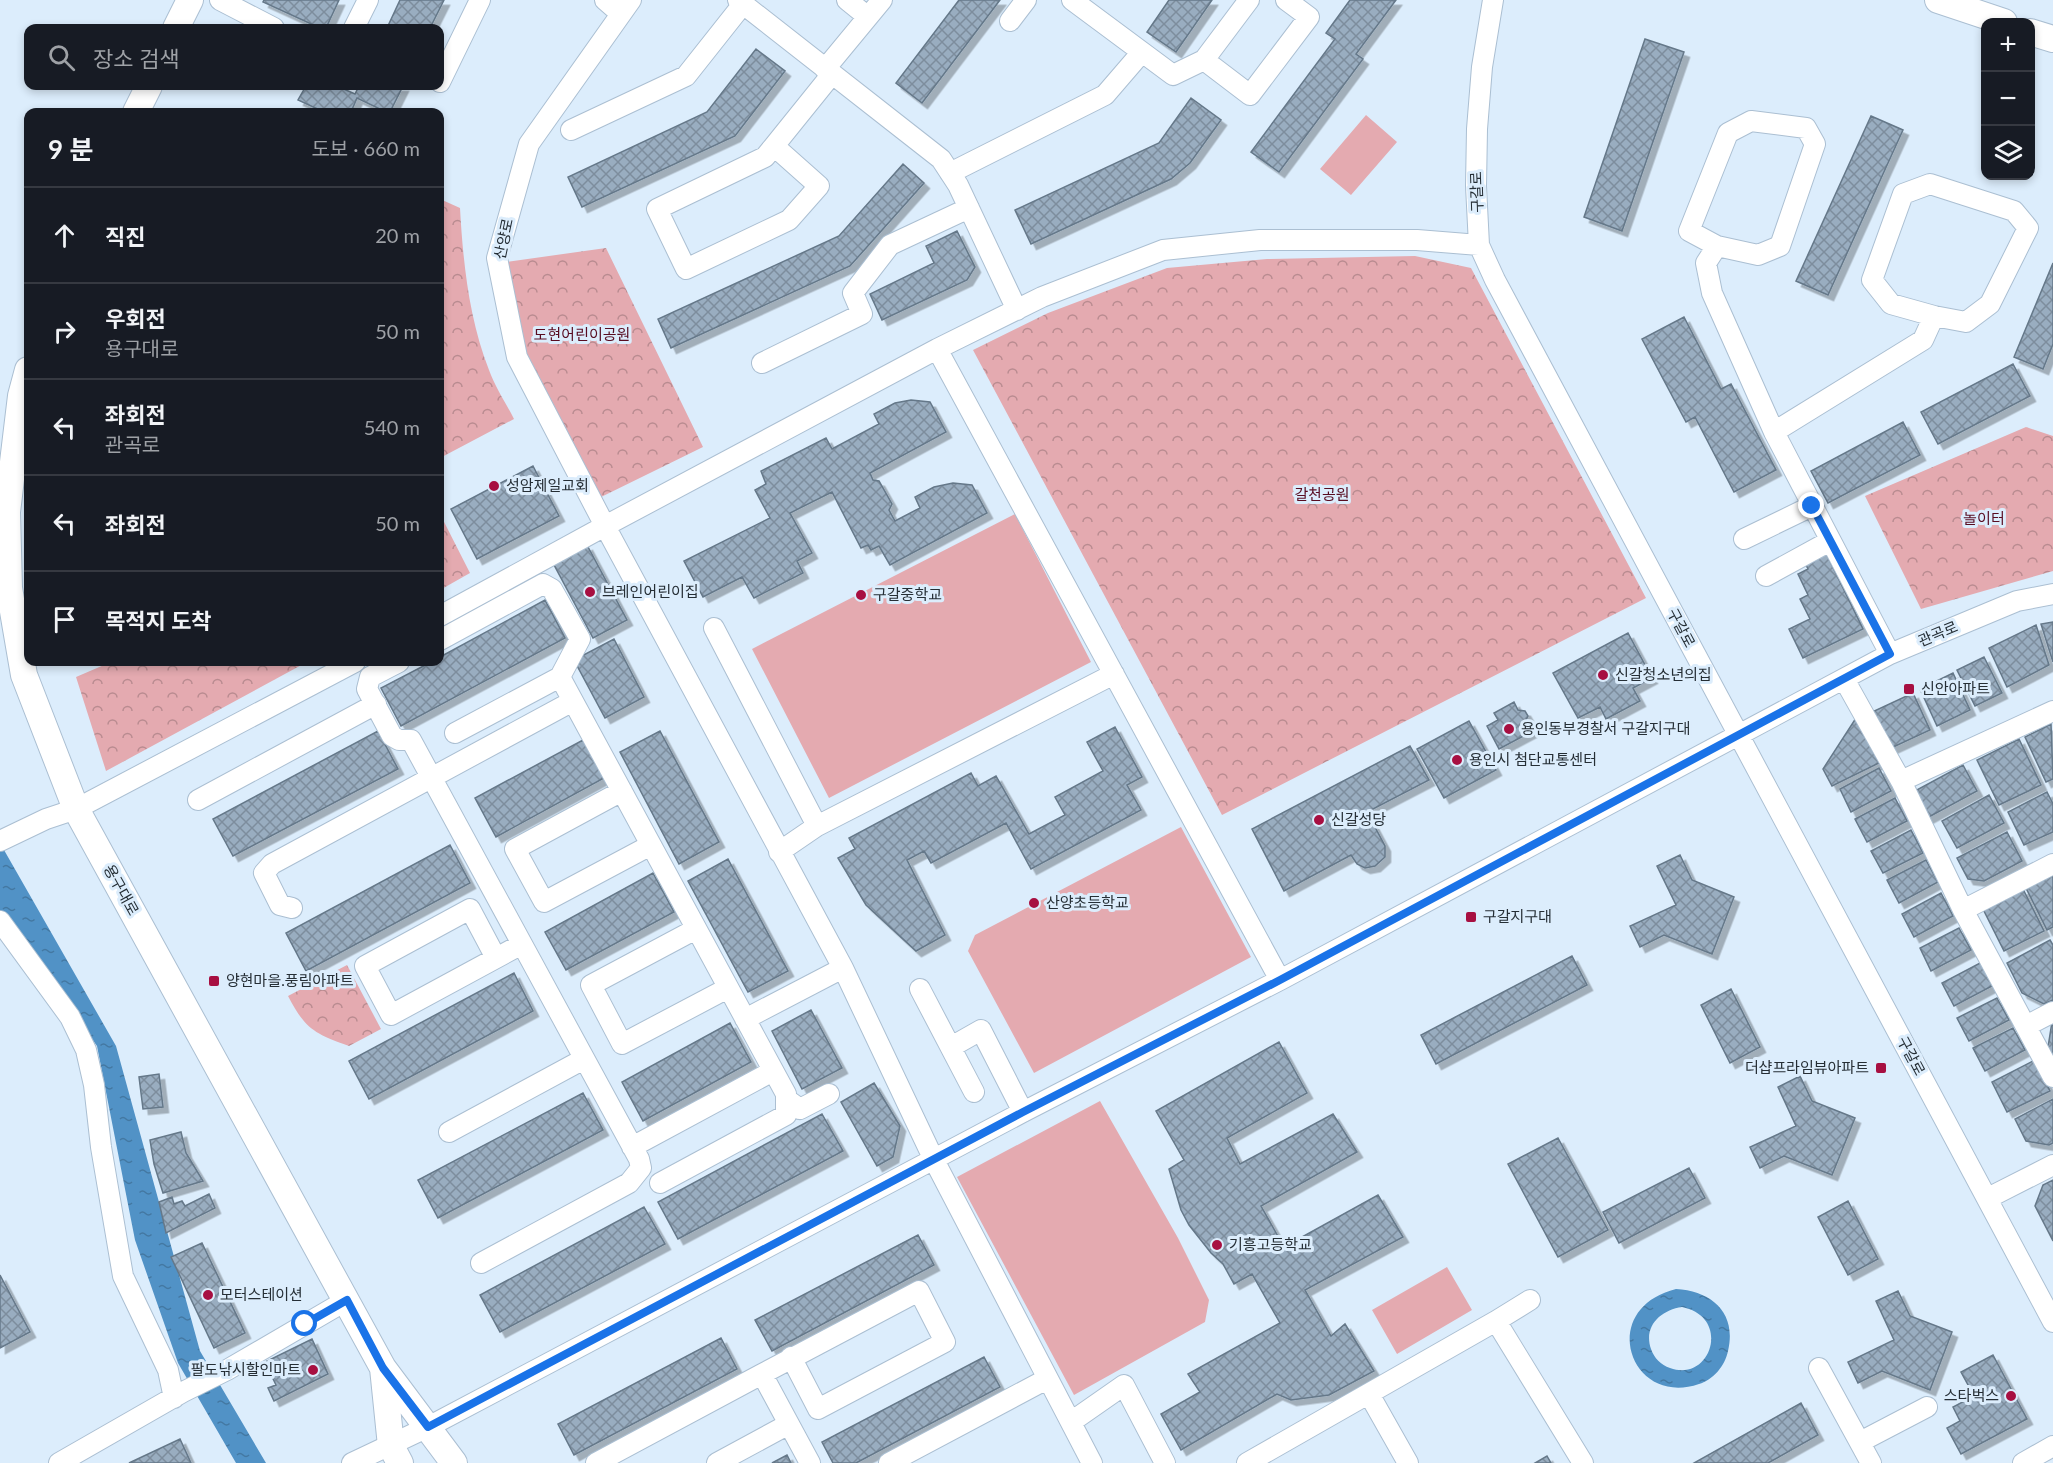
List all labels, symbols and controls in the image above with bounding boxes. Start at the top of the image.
map controls [1981,18,2035,180]
button: + [1981,18,2035,72]
search box [24,24,444,90]
icon: search [45,41,78,74]
text: 장소 검색 [93,45,180,72]
button: − [1981,72,2035,126]
button: layers [1981,126,2035,180]
text: 9 분 [48,133,93,165]
text: 도보 · 660 m [311,136,420,160]
street label: 구갈로 [1466,171,1486,213]
street label: 산양로 [490,217,516,261]
icon: ahead [48,219,81,252]
text: 직진 [105,223,145,250]
text: 20 m [375,223,420,247]
text: 우회전 [105,305,166,332]
icon: right [48,315,81,348]
text: 50 m [375,319,420,343]
park label: 도현어린이공원 [534,325,630,343]
text: 용구대로 [105,336,179,360]
text: 좌회전 [105,401,166,428]
icon: left [48,411,81,444]
text: 540 m [364,415,420,439]
text: 관곡로 [105,432,160,456]
place label: 성암제일교회 [506,476,589,494]
marker: 성암제일교회 [487,479,501,493]
park label: 갈천공원 [1294,485,1350,503]
route end [1798,492,1824,518]
icon: left [48,507,81,540]
park label: 놀이터 [1963,509,2005,527]
text: 좌회전 [105,511,166,538]
text: 50 m [375,511,420,535]
place label: 브레인어린이집 [602,582,699,600]
marker: 브레인어린이집 [583,585,597,599]
place label: 구갈중학교 [873,585,942,603]
marker: 구갈중학교 [854,588,868,602]
icon: arrive [48,603,81,636]
street label: 구갈로 [1664,605,1700,650]
text: 목적지 도착 [105,607,212,634]
street label: 관곡로 [1915,617,1960,649]
place label: 신갈청소년의집 [1615,665,1712,683]
marker: 신갈청소년의집 [1596,668,1610,682]
place label: 신안아파트 [1921,679,1990,697]
marker: 신안아파트 [1902,682,1916,696]
place label: 용인동부경찰서 구갈지구대 [1521,719,1690,737]
marker: 용인동부경찰서 구갈지구대 [1502,722,1516,736]
place label: 용인시 첨단교통센터 [1469,750,1597,768]
marker: 용인시 첨단교통센터 [1450,753,1464,767]
place label: 신갈성당 [1331,810,1386,828]
marker: 신갈성당 [1312,813,1326,827]
street label: 용구대로 [101,861,143,918]
place label: 산양초등학교 [1046,893,1129,911]
marker: 산양초등학교 [1027,896,1041,910]
place label: 구갈지구대 [1483,907,1552,925]
marker: 구갈지구대 [1464,910,1478,924]
place label: 양현마을.풍림아파트 [226,971,354,989]
marker: 양현마을.풍림아파트 [207,974,221,988]
street label: 구갈로 [1894,1033,1930,1078]
place label: 더샵프라임뷰아파트 [1745,1058,1869,1076]
marker: 더샵프라임뷰아파트 [1874,1061,1888,1075]
place label: 기흥고등학교 [1229,1235,1312,1253]
marker: 기흥고등학교 [1210,1238,1224,1252]
place label: 모터스테이션 [220,1285,303,1303]
marker: 모터스테이션 [201,1288,215,1302]
route start [291,1310,317,1336]
place label: 팔도낚시할인마트 [191,1360,301,1378]
marker: 팔도낚시할인마트 [306,1363,320,1377]
place label: 스타벅스 [1944,1386,1999,1404]
marker: 스타벅스 [2004,1389,2018,1403]

